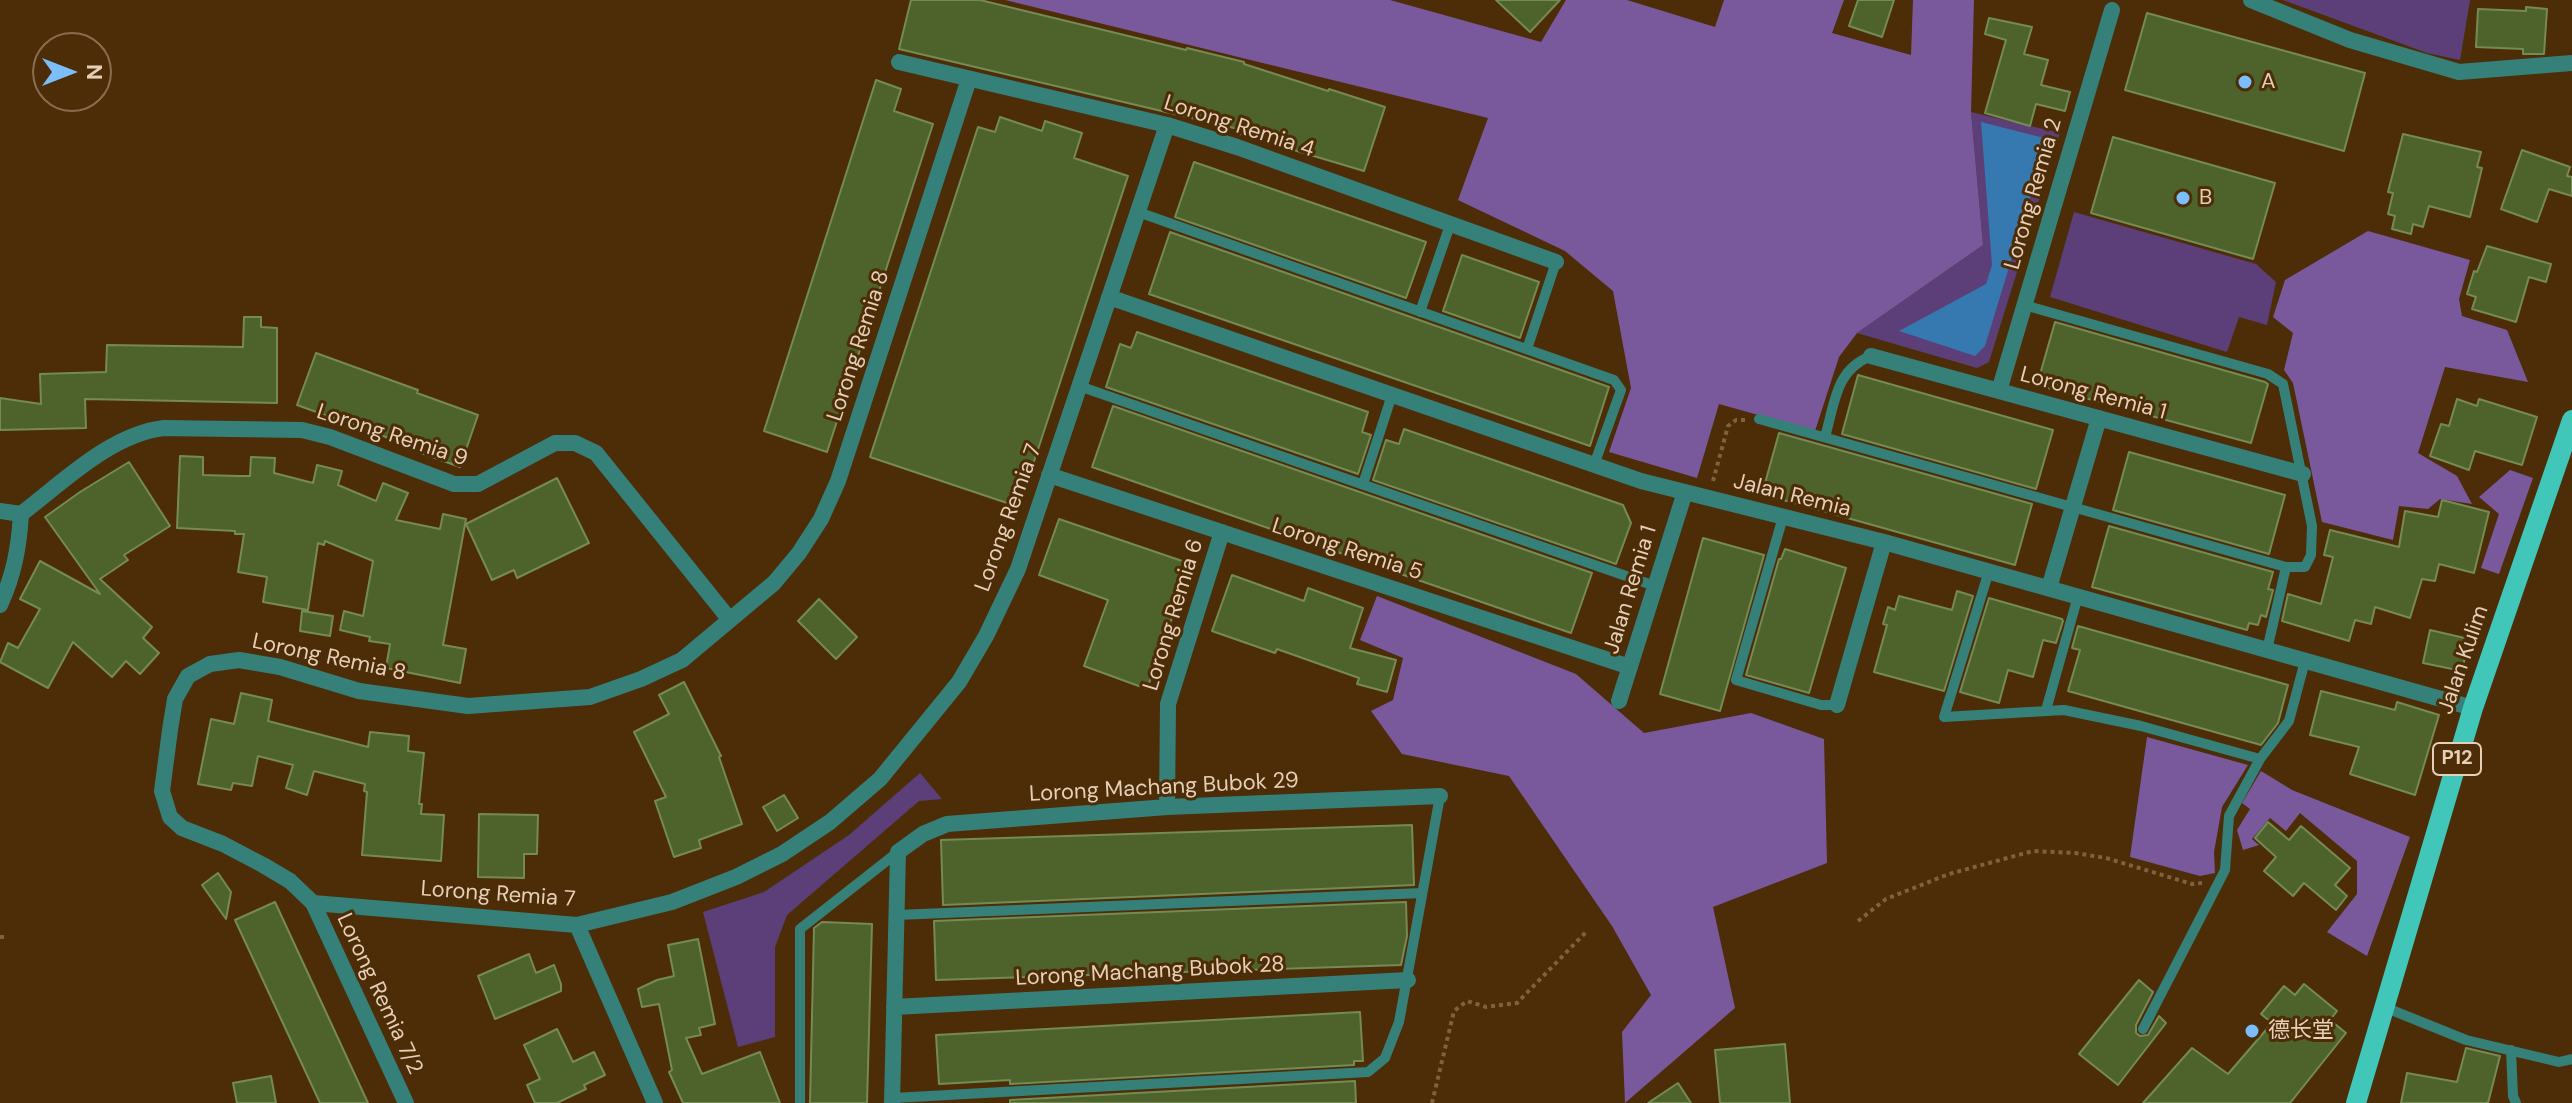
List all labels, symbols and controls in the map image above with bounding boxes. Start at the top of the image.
north arrow [32,32,112,112]
text: N [80,64,109,80]
place label: A [2261,69,2276,95]
marker: A [2236,73,2254,91]
street label: Lorong Remia 4 [1160,90,1318,164]
street label: Lorong Remia 2 [2000,115,2068,273]
place label: B [2199,185,2212,211]
marker: B [2174,189,2192,207]
street label: Lorong Remia 8 [822,267,896,425]
street label: Lorong Remia 1 [2017,362,2169,426]
street label: Lorong Remia 9 [313,399,471,473]
street label: Lorong Remia 7 [970,441,1048,595]
street label: Jalan Remia [1731,469,1853,523]
street label: Lorong Remia 5 [1268,513,1426,587]
street label: Jalan Remia 1 [1599,523,1663,657]
street label: Lorong Remia 6 [1138,536,1210,694]
street label: Jalan Kulim [2433,602,2495,718]
street label: Lorong Remia 8 [250,629,408,687]
road number: P12 [2433,743,2481,775]
street label: Lorong Machang Bubok 29 [1028,768,1300,808]
street label: Lorong Remia 7 [420,876,576,914]
street label: Lorong Remia 7/2 [330,909,428,1079]
street label: Lorong Machang Bubok 28 [1015,952,1285,992]
place label: 德长堂 [2268,1018,2334,1044]
marker: 德长堂 [2243,1022,2261,1040]

